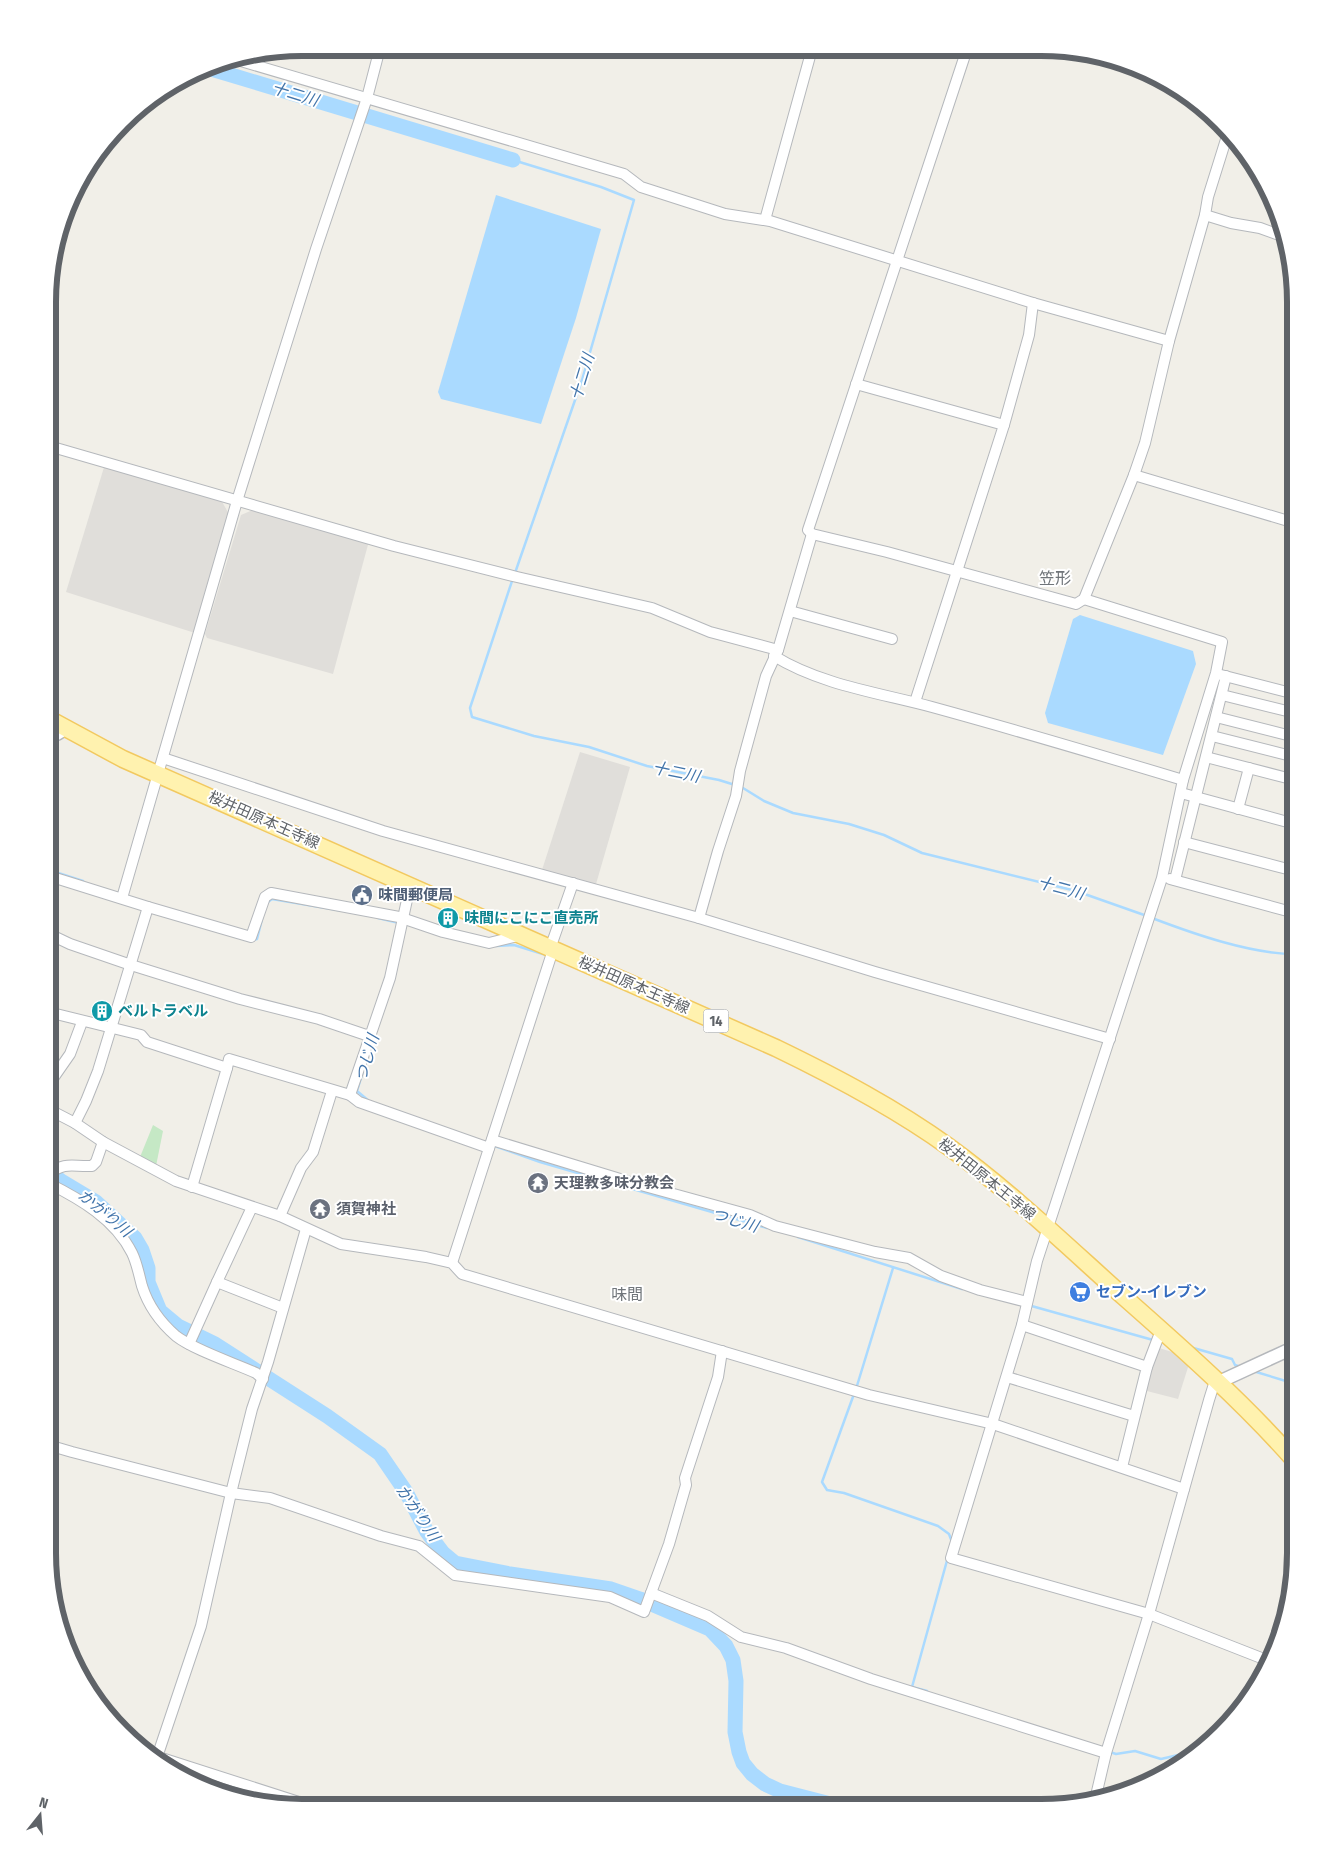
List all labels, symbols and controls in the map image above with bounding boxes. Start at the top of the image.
water label: 十二川 [269,78,323,111]
water label: 十二川 [566,349,599,403]
district label: 笠形 [1039,569,1071,588]
water label: 十二川 [651,758,703,787]
street label: 桜井田原本王寺線 [206,787,322,853]
water label: 十二川 [1035,873,1089,904]
public building icon: 味間郵便局 [350,883,374,907]
place label: 味間郵便局 [378,886,453,904]
building icon: 味間にこにこ直売所 [436,906,460,930]
place label: 味間にこにこ直売所 [464,909,598,927]
street label: 桜井田原本王寺線 [576,952,692,1018]
building icon: ベルトラベル [90,999,114,1023]
place label: ベルトラベル [118,1002,208,1020]
road number: 14 [704,1009,728,1032]
water label: つじ川 [351,1030,383,1084]
street label: 桜井田原本王寺線 [935,1134,1039,1224]
temple icon: 天理教多味分教会 [526,1171,550,1195]
place label: 天理教多味分教会 [554,1174,674,1192]
water label: かがり川 [74,1185,137,1242]
temple icon: 須賀神社 [308,1197,332,1221]
place label: 須賀神社 [336,1200,396,1218]
water label: つじ川 [709,1204,763,1237]
supermarket icon: セブン-イレブン [1068,1280,1092,1304]
place label: セブン-イレブン [1096,1283,1207,1301]
district label: 味間 [611,1285,643,1304]
water label: かがり川 [392,1481,445,1546]
north arrow [15,1790,65,1840]
text: N [37,1794,50,1812]

